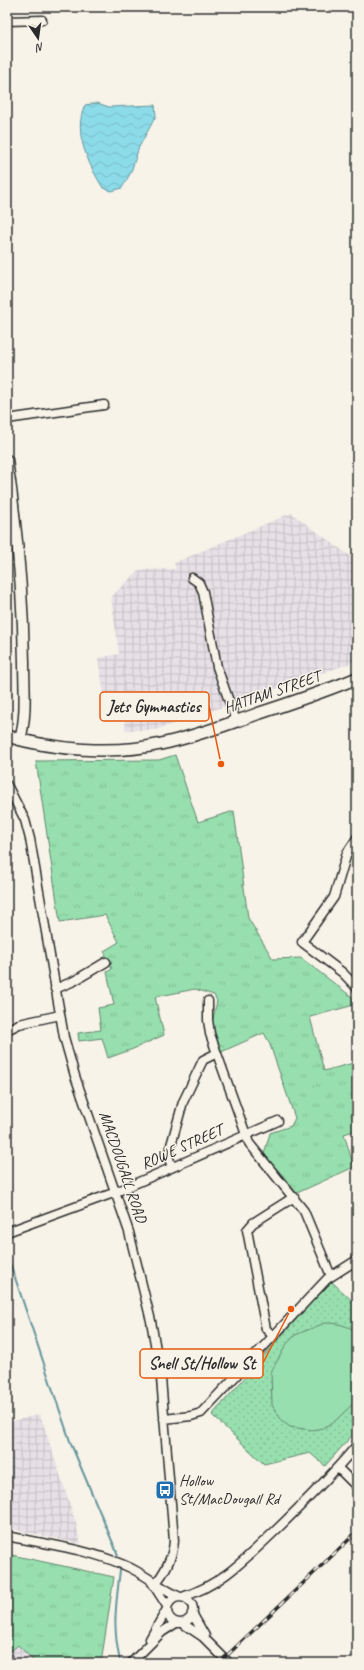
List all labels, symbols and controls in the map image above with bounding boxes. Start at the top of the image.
north arrow [18,18,58,58]
text: N [33,40,45,56]
street label: HATTAM STREET [221,665,326,718]
callout: Jets Gymnastics [100,692,209,721]
text: Jets Gymnastics [106,696,203,717]
street label: MACDOUGALL ROAD [95,1109,152,1227]
street label: ROWE STREET [138,1118,230,1174]
callout: Snell St/Hollow St [140,1349,263,1378]
text: Snell St/Hollow St [149,1353,258,1374]
place label: Hollow St/MacDougall Rd [179,1471,282,1509]
bus stop icon: Hollow St/MacDougall Rd [154,1479,176,1501]

